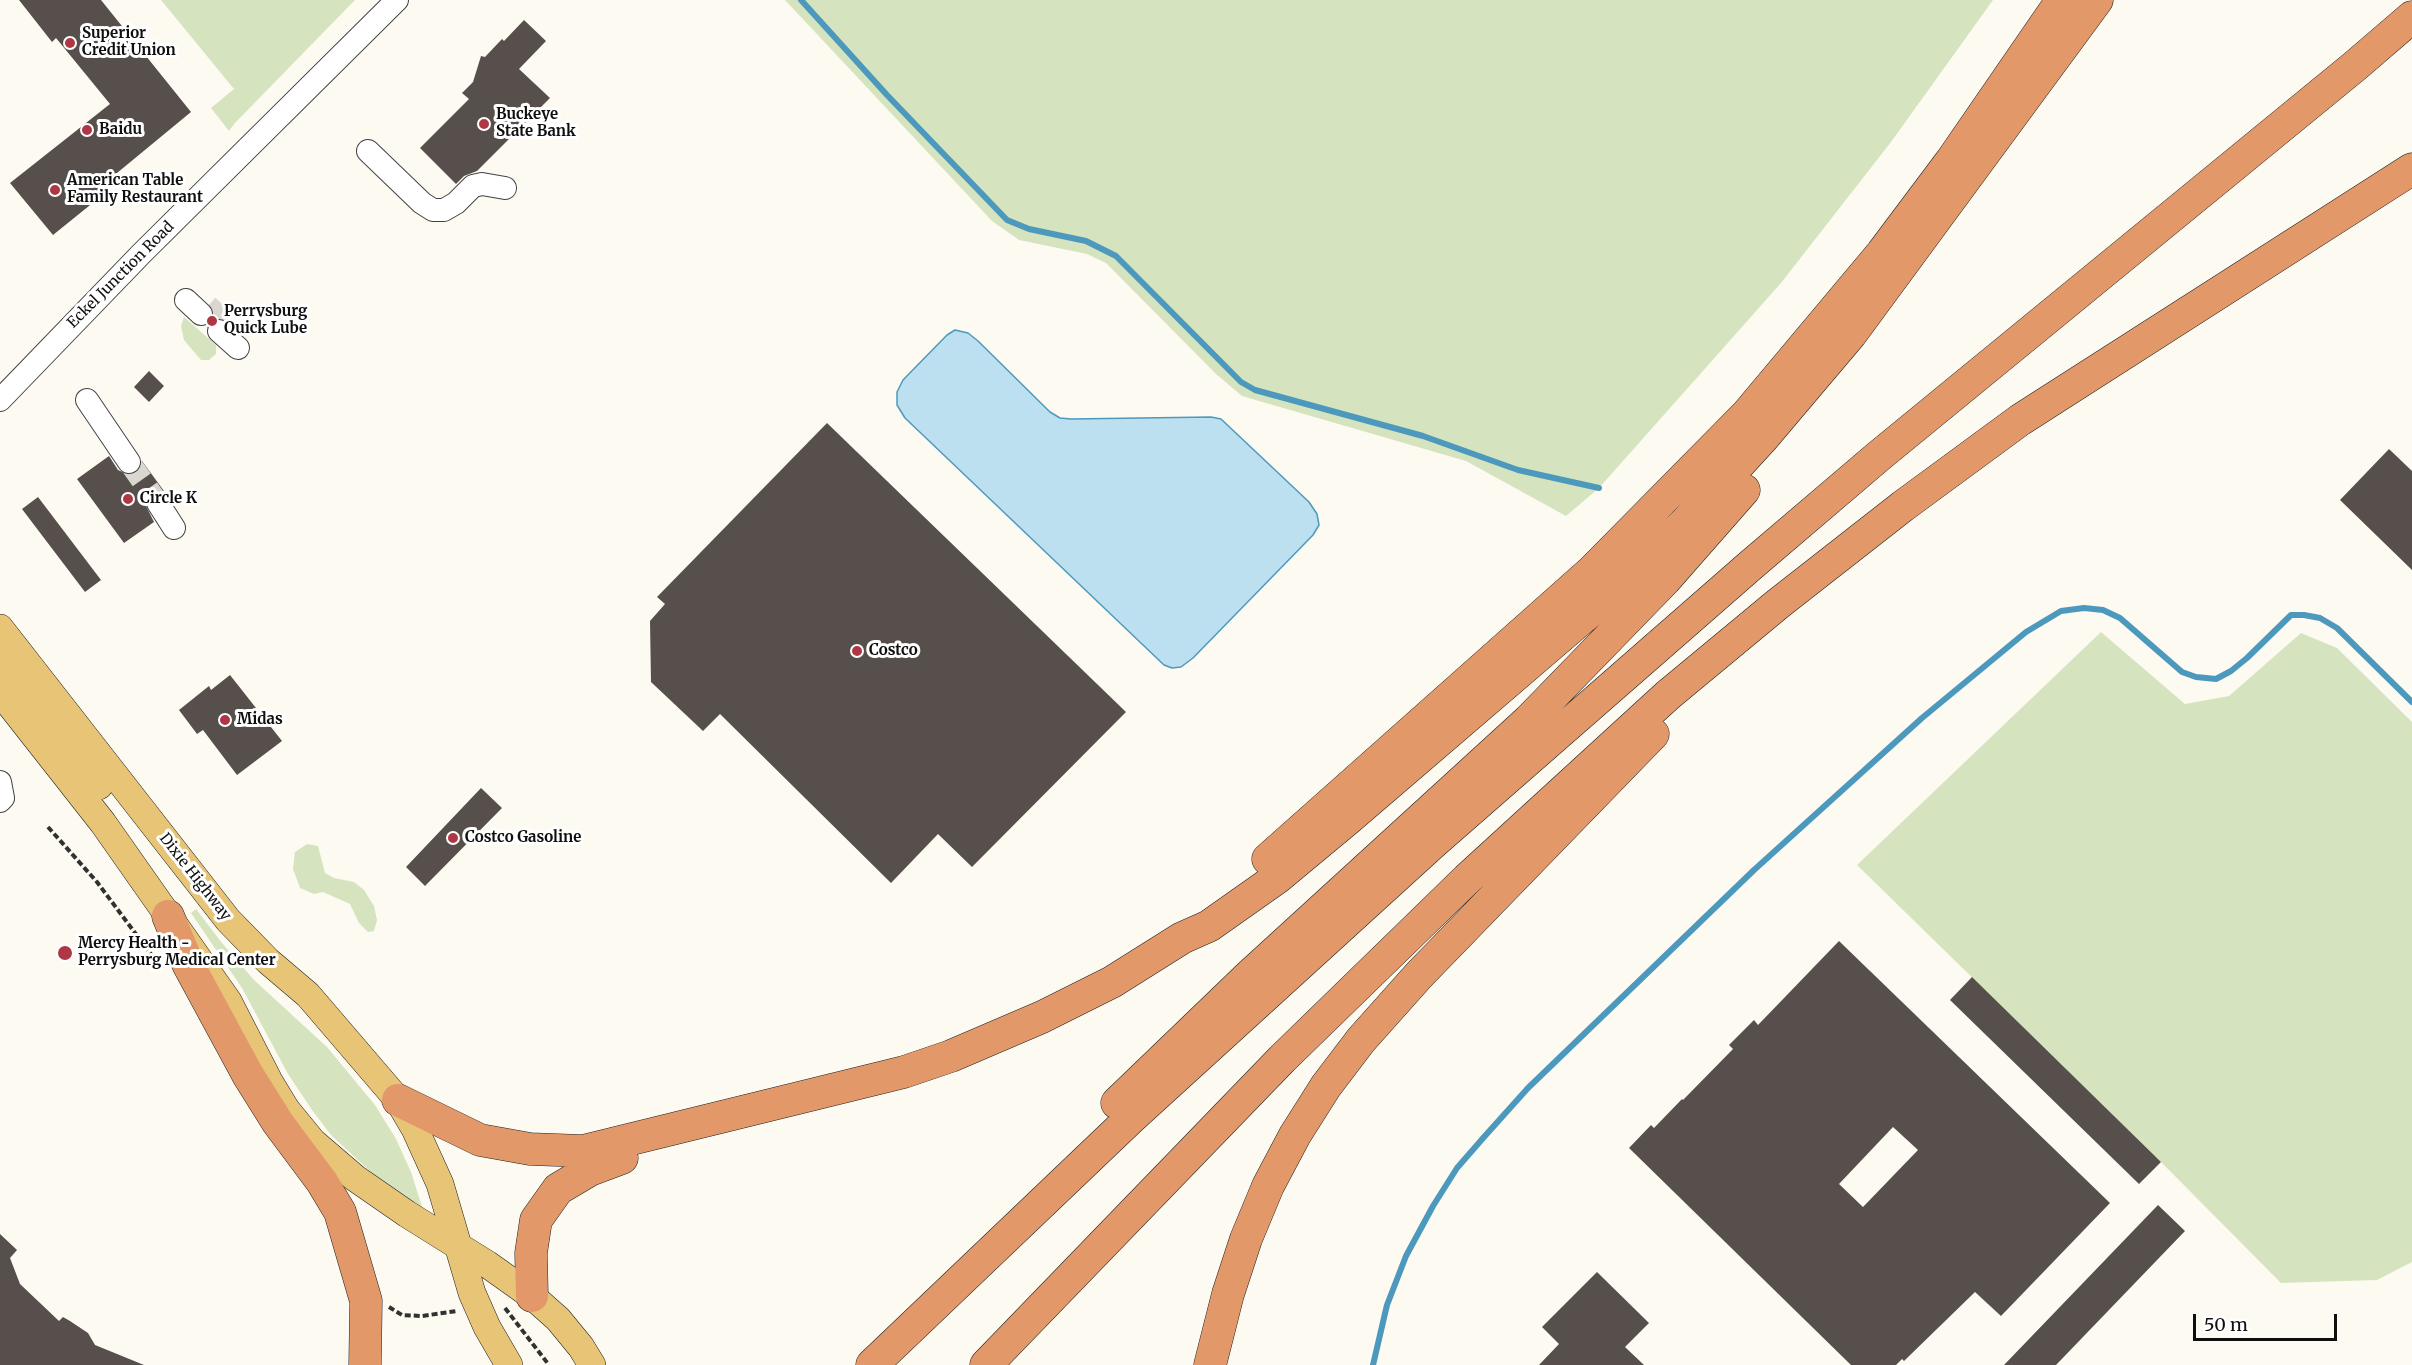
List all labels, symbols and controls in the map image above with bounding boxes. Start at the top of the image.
place label: Superior Credit Union [82,25,176,60]
marker: Superior Credit Union [63,36,77,50]
place label: Buckeye State Bank [496,106,576,141]
marker: Buckeye State Bank [477,117,491,131]
place label: Baidu [99,121,142,139]
marker: Baidu [80,123,94,137]
place label: American Table Family Restaurant [67,172,203,207]
marker: American Table Family Restaurant [48,183,62,197]
street label: Eckel Junction Road [64,218,178,332]
place label: Perrysburg Quick Lube [224,303,307,338]
marker: Perrysburg Quick Lube [205,314,219,328]
place label: Circle K [140,490,197,508]
marker: Circle K [121,492,135,506]
place label: Costco [869,642,918,660]
marker: Costco [850,644,864,658]
place label: Midas [237,711,283,729]
marker: Midas [218,713,232,727]
place label: Costco Gasoline [465,829,581,847]
street label: Dixie Highway [155,830,235,924]
marker: Costco Gasoline [446,831,460,845]
place label: Mercy Health - Perrysburg Medical Center [78,935,276,970]
marker: Mercy Health - Perrysburg Medical Center [56,944,74,962]
scale bar [2196,1302,2340,1340]
text: 50 m [2204,1313,2248,1336]

